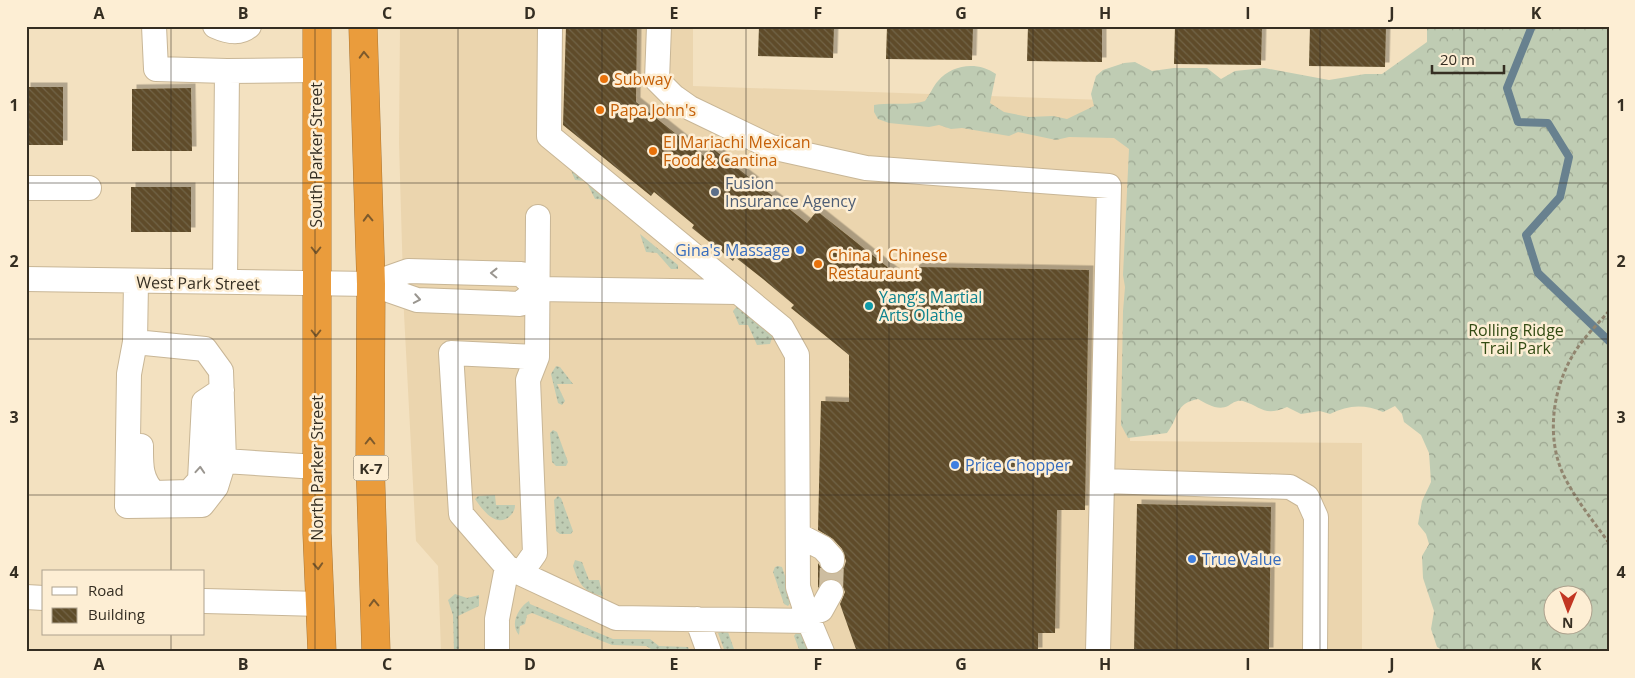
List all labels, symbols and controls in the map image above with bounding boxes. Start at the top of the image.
text: A [93,2,105,24]
text: B [238,2,248,24]
text: C [382,2,392,24]
text: D [524,2,536,24]
text: E [670,2,679,24]
text: F [814,2,822,24]
text: G [955,2,967,24]
text: H [1099,2,1111,24]
text: I [1245,2,1251,24]
text: J [1387,2,1395,24]
text: K [1531,2,1542,24]
scale bar [1432,42,1505,74]
text: 20 m [1440,49,1475,69]
one-way arrow [358,51,369,59]
place label: Subway [614,68,673,90]
marker: Subway [598,73,610,85]
street label: South Parker Street [305,82,327,228]
text: 1 [9,94,19,116]
text: 1 [1616,94,1626,116]
place label: Papa John's [610,99,696,121]
marker: Papa John's [594,104,606,116]
place label: El Mariachi Mexican Food & Cantina [663,131,811,171]
marker: El Mariachi Mexican Food & Cantina [647,145,659,157]
place label: Fusion Insurance Agency [725,172,857,212]
marker: Fusion Insurance Agency [709,186,721,198]
one-way arrow [363,214,374,222]
place label: Gina's Massage [675,239,790,261]
marker: Gina's Massage [794,244,806,256]
place label: China 1 Chinese Restauraunt [828,244,947,284]
one-way arrow [311,246,321,254]
text: 2 [9,250,19,272]
text: 2 [1616,250,1626,272]
marker: China 1 Chinese Restauraunt [812,258,824,270]
one-way arrow [490,268,498,278]
street label: West Park Street [136,271,260,295]
place label: Yang’s Martial Arts Olathe [879,286,982,326]
one-way arrow [412,293,421,303]
marker: Yang’s Martial Arts Olathe [863,300,875,312]
park label: Rolling Ridge Trail Park [1468,319,1564,359]
one-way arrow [311,330,321,337]
street label: North Parker Street [306,395,328,541]
text: 3 [9,406,19,428]
text: 3 [1616,406,1626,428]
one-way arrow [365,436,375,444]
place label: Price Chopper [965,454,1071,476]
road number: K-7 [354,456,388,480]
marker: Price Chopper [949,459,961,471]
one-way arrow [195,466,206,474]
place label: True Value [1202,548,1282,570]
marker: True Value [1186,553,1198,565]
text: 4 [9,561,19,583]
text: 4 [1616,561,1626,583]
one-way arrow [313,562,323,570]
legend [42,570,205,636]
text: Road [88,580,124,600]
north arrow [1542,586,1592,636]
one-way arrow [369,599,380,607]
text: Building [88,604,145,624]
text: N [1562,614,1574,633]
text: A [93,653,105,675]
text: B [238,653,248,675]
text: C [382,653,392,675]
text: D [524,653,536,675]
text: E [670,653,679,675]
text: F [814,653,822,675]
text: G [955,653,967,675]
text: H [1099,653,1111,675]
text: I [1245,653,1251,675]
text: J [1387,653,1395,675]
text: K [1531,653,1542,675]

